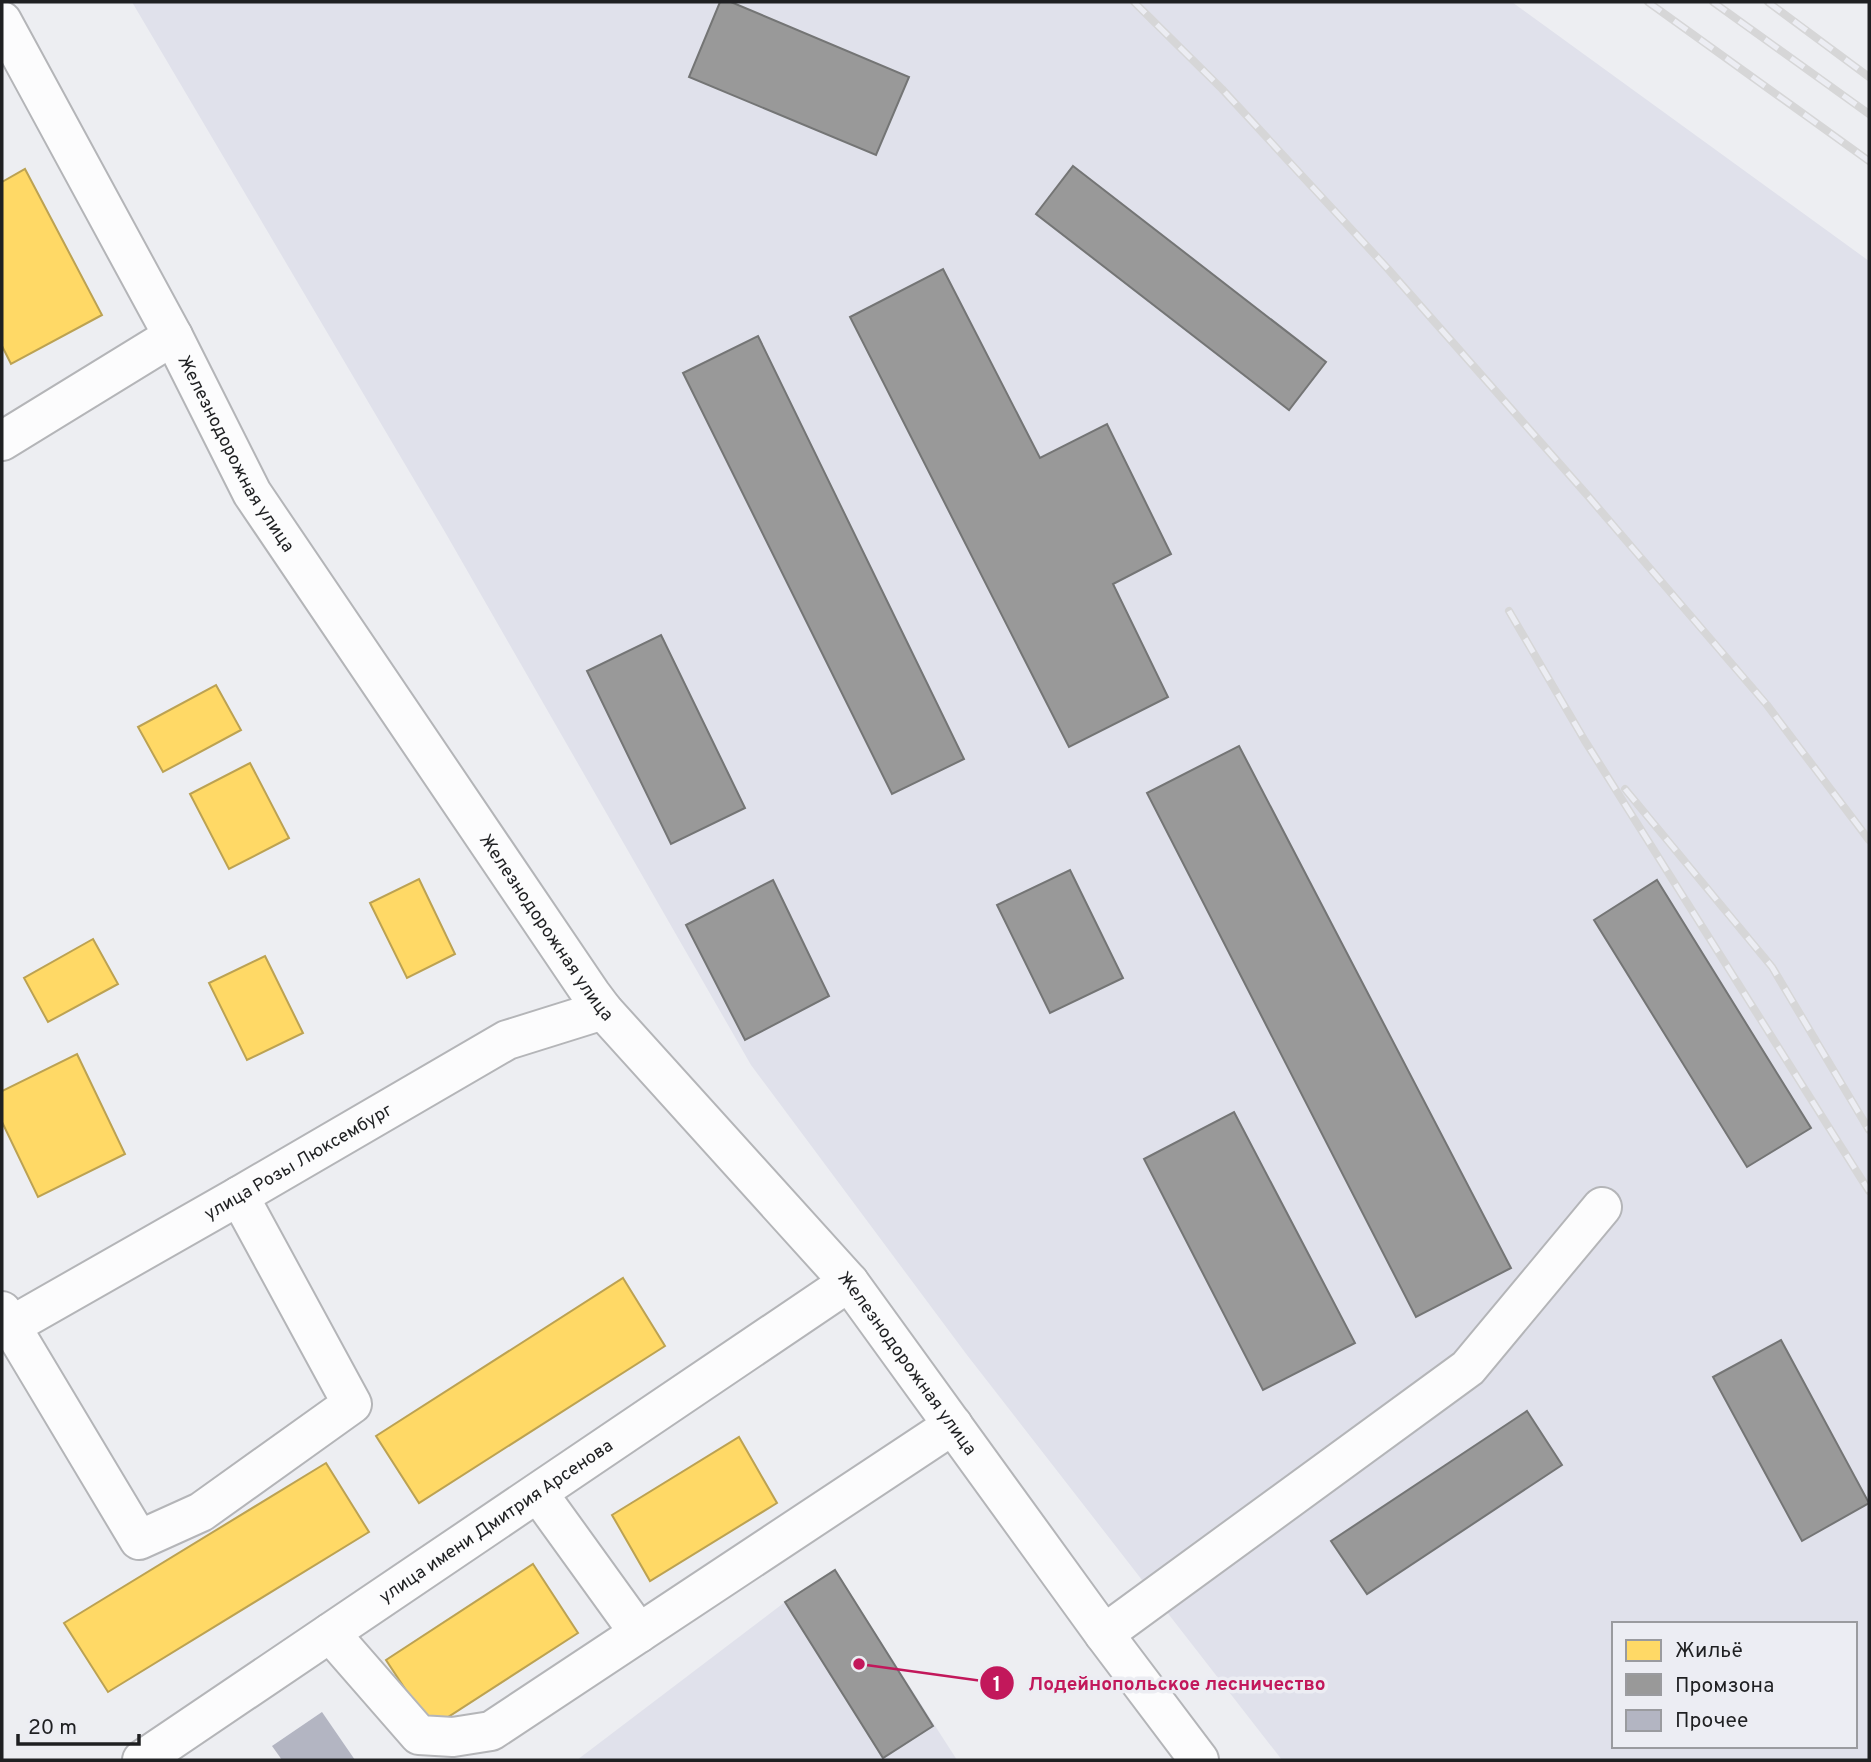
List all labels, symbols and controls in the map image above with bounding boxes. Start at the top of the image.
street label: Железнодорожная улица [172,352,299,557]
street label: Железнодорожная улица [473,830,618,1027]
street label: улица Розы Люксембург [200,1099,397,1226]
street label: Железнодорожная улица [832,1267,981,1461]
street label: улица имени Дмитрия Арсенова [375,1435,618,1609]
legend [1612,1622,1857,1748]
text: Жильё [1675,1638,1743,1665]
callout: Лодейнопольское лесничество [980,1663,1340,1703]
text: 1 [993,1672,1001,1699]
text: Лодейнопольское лесничество [1028,1673,1326,1697]
text: Промзона [1675,1673,1774,1700]
scale bar [18,1702,138,1746]
text: Прочее [1675,1708,1748,1735]
text: 20 m [28,1715,77,1742]

